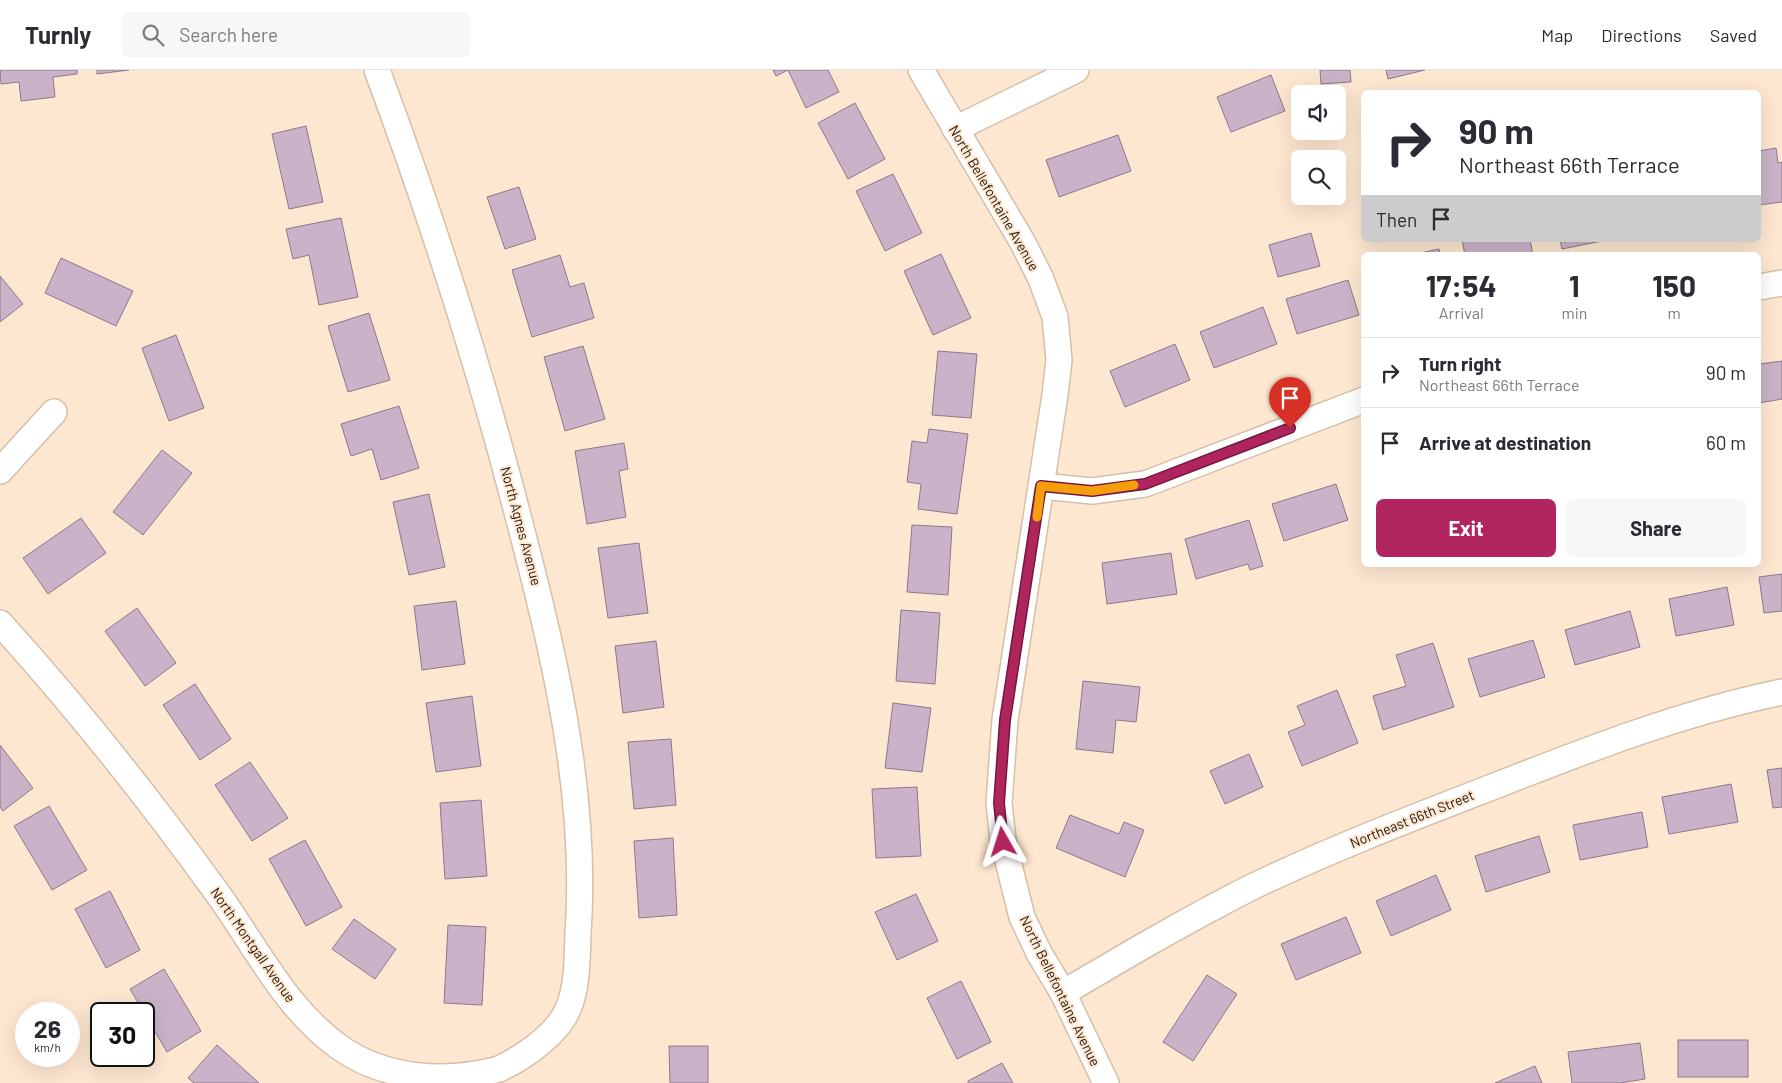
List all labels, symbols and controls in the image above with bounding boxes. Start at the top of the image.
search box [121,12,471,57]
text: Turnly [25,20,91,49]
icon: search [139,21,167,49]
text: Search here [179,23,278,46]
text: Map [1541,24,1573,46]
text: Directions [1601,24,1682,46]
text: Saved [1710,24,1757,46]
map controls [1291,85,1346,205]
button: sound [1291,85,1346,140]
text: 90 m [1459,109,1534,151]
icon: right [1376,110,1441,175]
street label: North Bellefontaine Avenue [946,122,1043,274]
button: search [1291,150,1346,205]
text: Northeast 66th Terrace [1459,151,1680,177]
icon: arrive [1427,205,1455,233]
text: Then [1376,208,1417,231]
text: 17:54 [1426,267,1497,303]
text: 1 [1569,267,1580,303]
text: 150 [1652,267,1696,303]
text: Arrival [1439,303,1484,322]
text: min [1561,303,1587,322]
text: m [1668,303,1681,322]
text: Turn right [1419,352,1501,375]
icon: right [1376,359,1404,387]
text: 90 m [1706,361,1746,384]
text: Northeast 66th Terrace [1419,375,1579,394]
pin [1269,377,1311,428]
icon: arrive [1276,384,1304,412]
icon: arrive [1376,429,1404,457]
text: Arrive at destination [1419,431,1591,454]
text: 60 m [1706,431,1746,454]
street label: North Agnes Avenue [497,465,546,587]
button: Exit [1376,499,1556,557]
button: Share [1566,499,1746,557]
street label: Northeast 66th Street [1347,786,1476,851]
position arrow [976,815,1028,867]
street label: North Montgall Avenue [207,884,299,1005]
street label: North Bellefontaine Avenue [1017,913,1104,1069]
speed limit sign: 30 [90,1002,155,1067]
text: 26 [34,1013,61,1043]
text: km/h [34,1040,61,1054]

